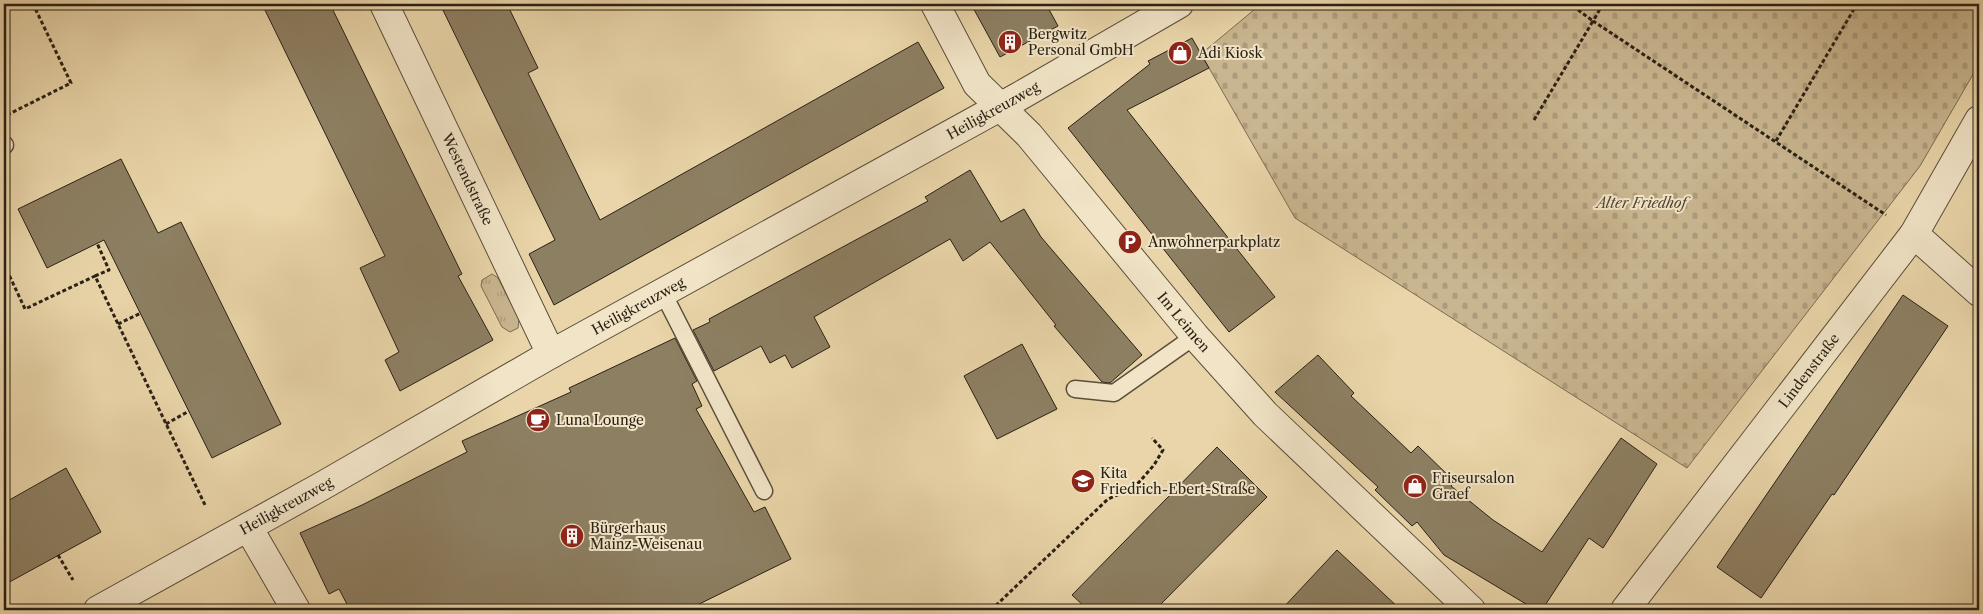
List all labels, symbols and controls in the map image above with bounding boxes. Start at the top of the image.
place label: Bergwitz Personal GmbH [1028,25,1134,59]
building icon: Bergwitz Personal GmbH [997,29,1023,55]
shop icon: Adi Kiosk [1167,40,1193,66]
place label: Adi Kiosk [1197,44,1264,62]
street label: Heiligkreuzweg [943,77,1043,144]
street label: Westendstraße [437,129,497,228]
park label: Alter Friedhof [1594,194,1691,212]
parking icon: Anwohnerparkplatz [1117,229,1143,255]
place label: Anwohnerparkplatz [1147,233,1280,251]
street label: Heiligkreuzweg [589,273,689,339]
street label: Im Leimen [1153,288,1214,356]
street label: Lindenstraße [1775,330,1843,411]
cafe icon: Luna Lounge [525,407,551,433]
place label: Luna Lounge [556,411,644,429]
place label: Kita Friedrich-Ebert-Straße [1100,464,1256,498]
school or university icon: Kita Friedrich-Ebert-Straße [1070,468,1096,494]
place label: Friseursalon Graef [1432,469,1515,503]
street label: Heiligkreuzweg [236,473,336,539]
shop icon: Friseursalon Graef [1402,473,1428,499]
place label: Bürgerhaus Mainz-Weisenau [590,519,703,553]
building icon: Bürgerhaus Mainz-Weisenau [559,523,585,549]

